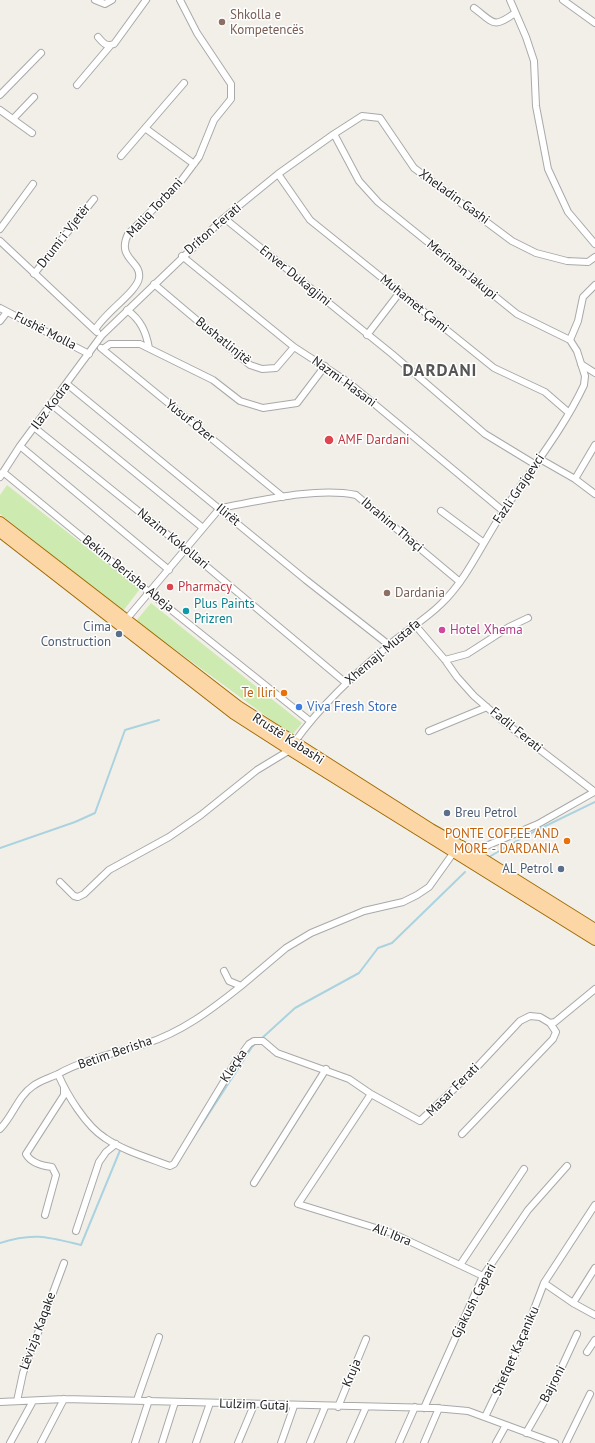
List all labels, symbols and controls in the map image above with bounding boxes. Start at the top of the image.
place label: Shkolla e Kompetencës [230,7,304,38]
marker: Shkolla e Kompetencës [217,17,227,27]
street label: Xheladin Gashi [416,166,492,228]
street label: Maliq Torbani [124,175,186,241]
street label: Driton Ferati [181,200,245,258]
street label: Drumi i Vjetër [34,201,94,271]
street label: Meriman Jakupi [424,237,500,303]
street label: Enver Dukagjini [256,242,334,310]
street label: Muhamet Çami [377,272,451,336]
street label: Fushë Molla [11,309,79,353]
street label: Bushatlinjtë [192,314,254,368]
street label: Nazmi Hasani [309,353,379,411]
district label: DARDANI [403,361,477,381]
street label: Ilaz Kodra [28,379,74,433]
street label: Yusuf Özer [162,396,218,446]
place label: AMF Dardani [338,432,409,448]
marker: AMF Dardani [323,434,335,446]
street label: Fazli Grajqevci [490,451,548,527]
street label: Ibrahim Thaçi [358,494,426,556]
street label: Ilirët [213,501,243,529]
street label: Nazim Kokollari [134,505,212,573]
street label: Bekim Berisha Abeja [79,532,177,616]
place label: Pharmacy [178,579,232,595]
marker: Pharmacy [165,582,175,592]
place label: Dardania [395,585,445,601]
marker: Dardania [382,588,392,598]
place label: Plus Paints Prizren [194,596,255,627]
marker: Plus Paints Prizren [181,606,191,616]
street label: Xhemajl Mustafa [342,616,424,688]
place label: Cima Construction [41,619,111,650]
place label: Hotel Xhema [450,622,523,638]
marker: Hotel Xhema [437,625,447,635]
marker: Cima Construction [114,629,124,639]
place label: Te Iliri [241,685,276,701]
marker: Te Iliri [279,688,289,698]
place label: Viva Fresh Store [307,699,397,715]
marker: Viva Fresh Store [294,702,304,712]
street label: Fadil Ferati [487,704,545,756]
street label: Rrustë Kabashi [249,710,327,768]
place label: Breu Petrol [455,805,517,821]
marker: Breu Petrol [442,808,452,818]
place label: PONTE COFFEE AND MORE - DARDANIA [445,826,559,857]
marker: PONTE COFFEE AND MORE - DARDANIA [562,836,572,846]
place label: AL Petrol [502,861,553,877]
marker: AL Petrol [556,864,566,874]
street label: Betim Berisha [76,1033,154,1073]
street label: Kleçka [217,1046,251,1086]
street label: Masar Ferati [423,1060,483,1120]
street label: Ali Ibra [371,1220,413,1250]
street label: Gjakush Capari [448,1261,500,1341]
street label: Lëvizja Kaqake [17,1290,59,1372]
street label: Shefqet Kaçaniku [489,1304,543,1398]
street label: Kruja [339,1357,365,1389]
street label: Bajroni [537,1363,569,1405]
street label: Lulzim Gutaj [219,1396,289,1414]

